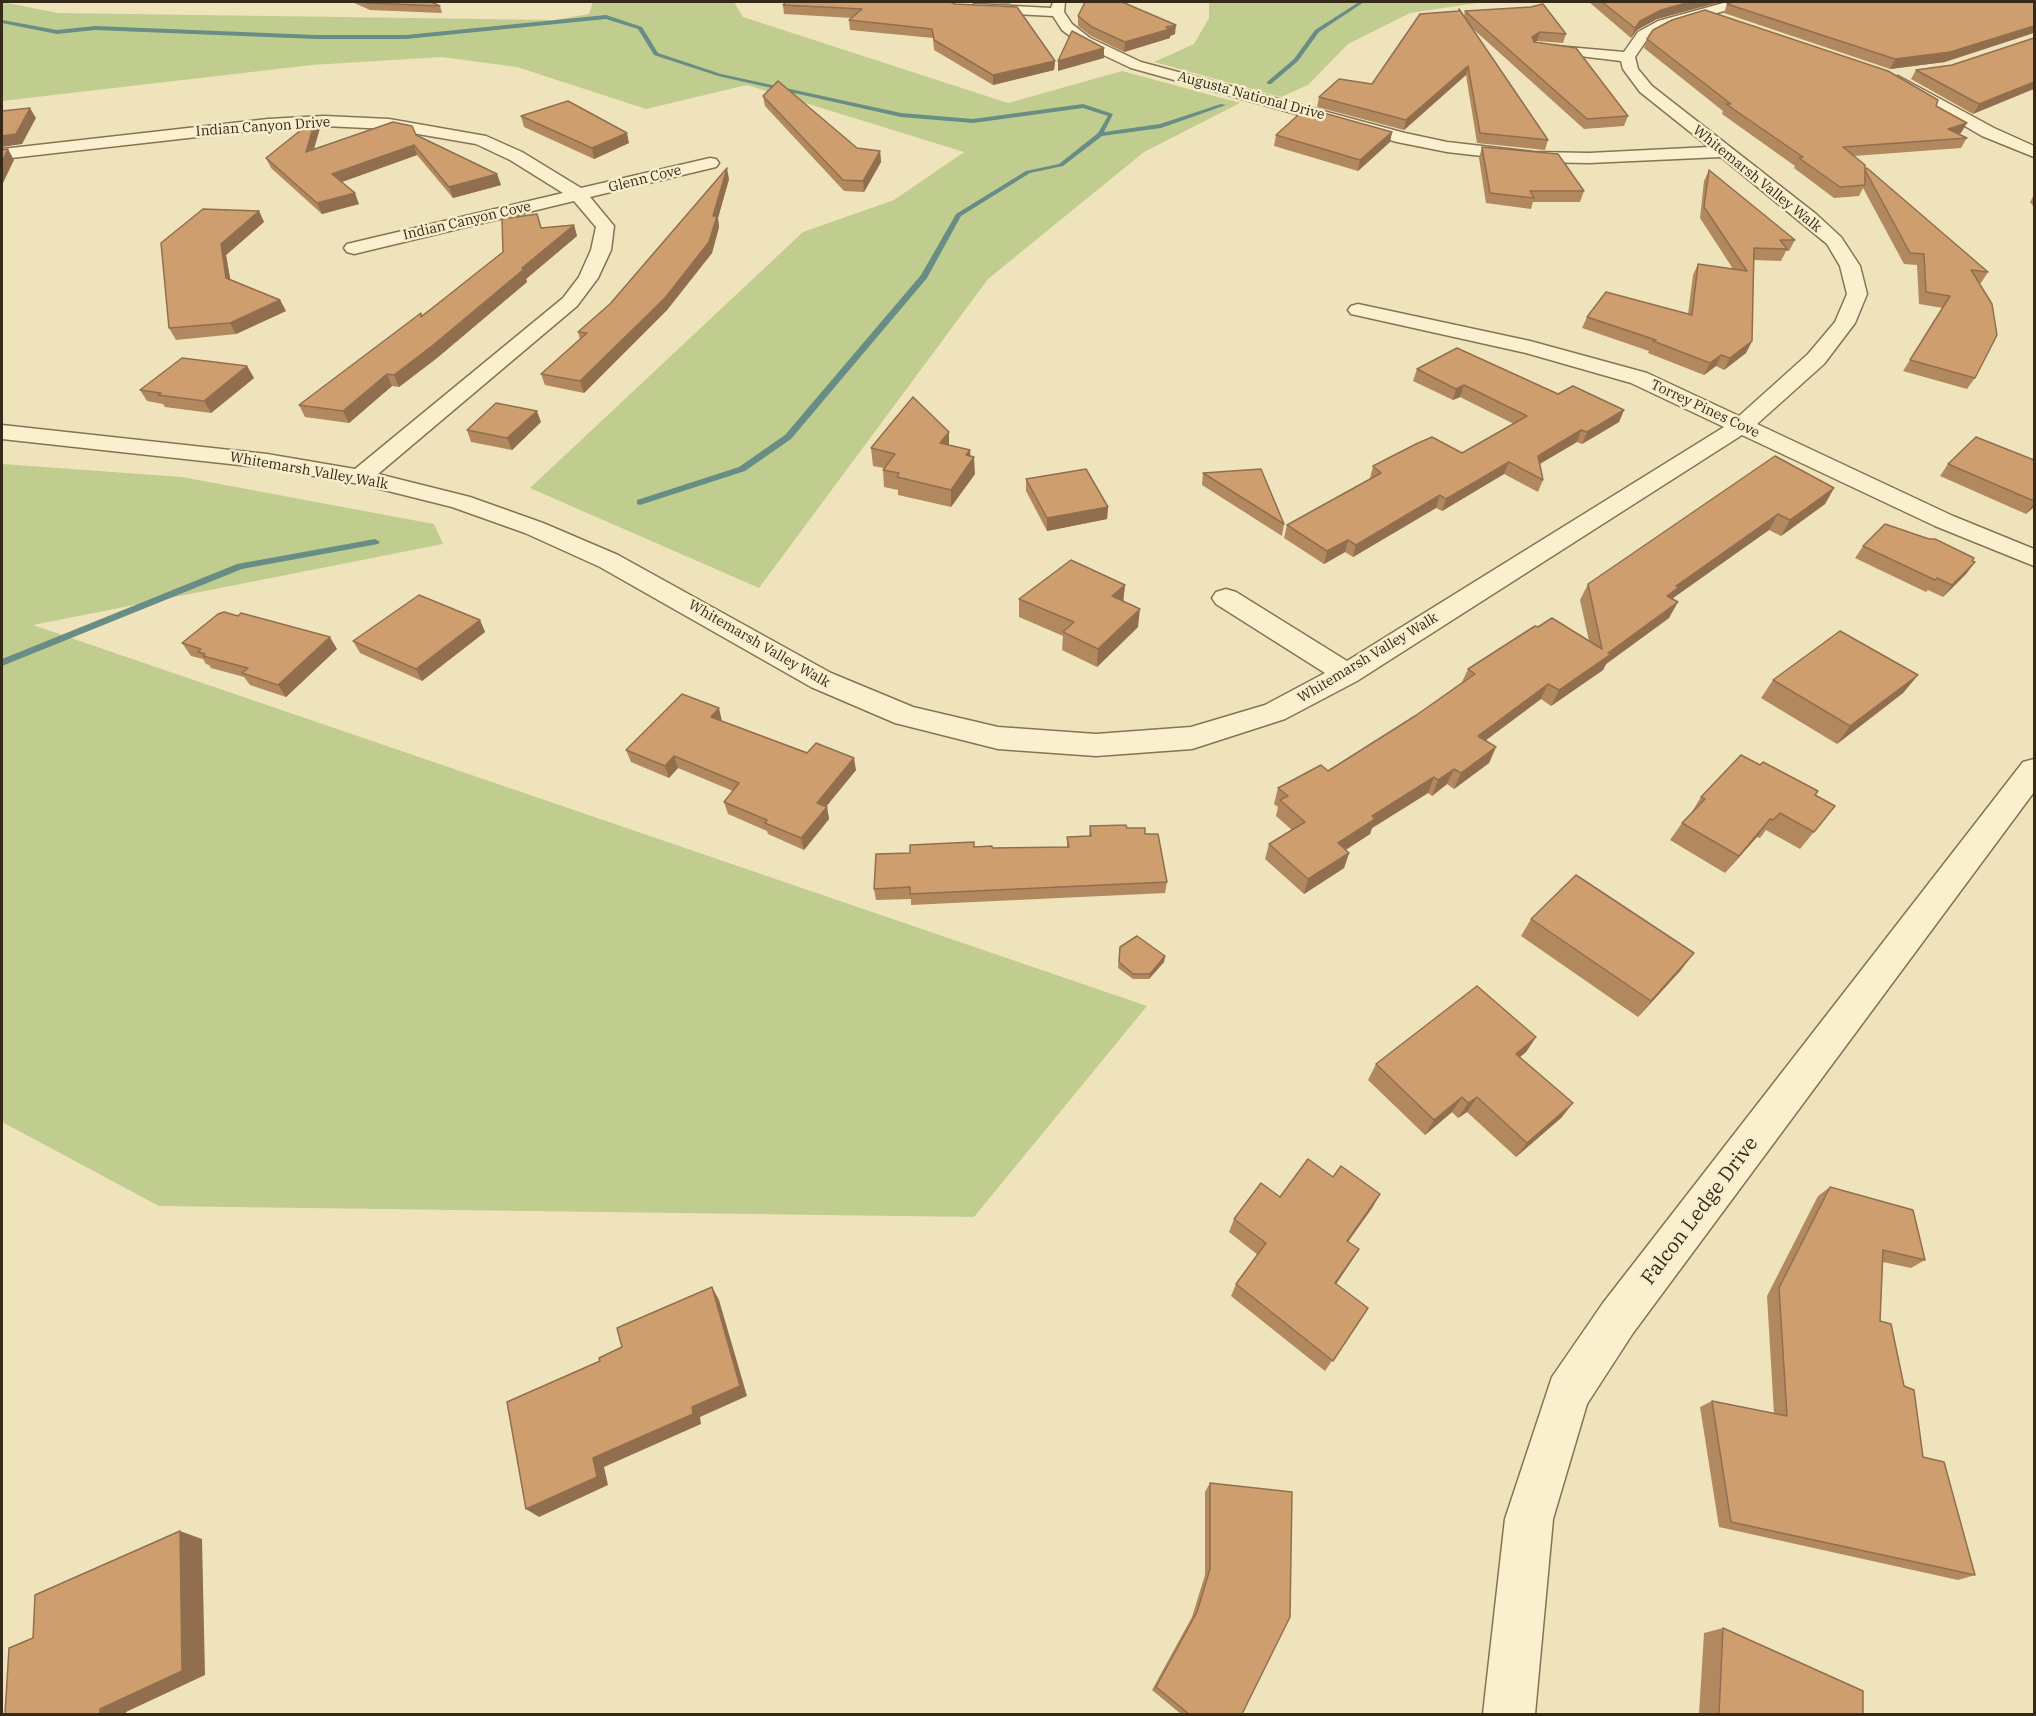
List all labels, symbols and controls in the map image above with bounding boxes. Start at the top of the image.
street label: Augusta National Drive [1176,68,1326,124]
street label: Indian Canyon Drive [195,114,331,140]
street label: Whitemarsh Valley Walk [1689,122,1825,236]
street label: Glenn Cove [607,162,683,196]
street label: Indian Canyon Cove [401,198,533,244]
street label: Torrey Pines Cove [1648,376,1762,442]
street label: Whitemarsh Valley Walk [229,449,389,493]
street label: Whitemarsh Valley Walk [685,597,833,691]
street label: Whitemarsh Valley Walk [1295,609,1441,707]
street label: Falcon Ledge Drive [1637,1132,1763,1290]

